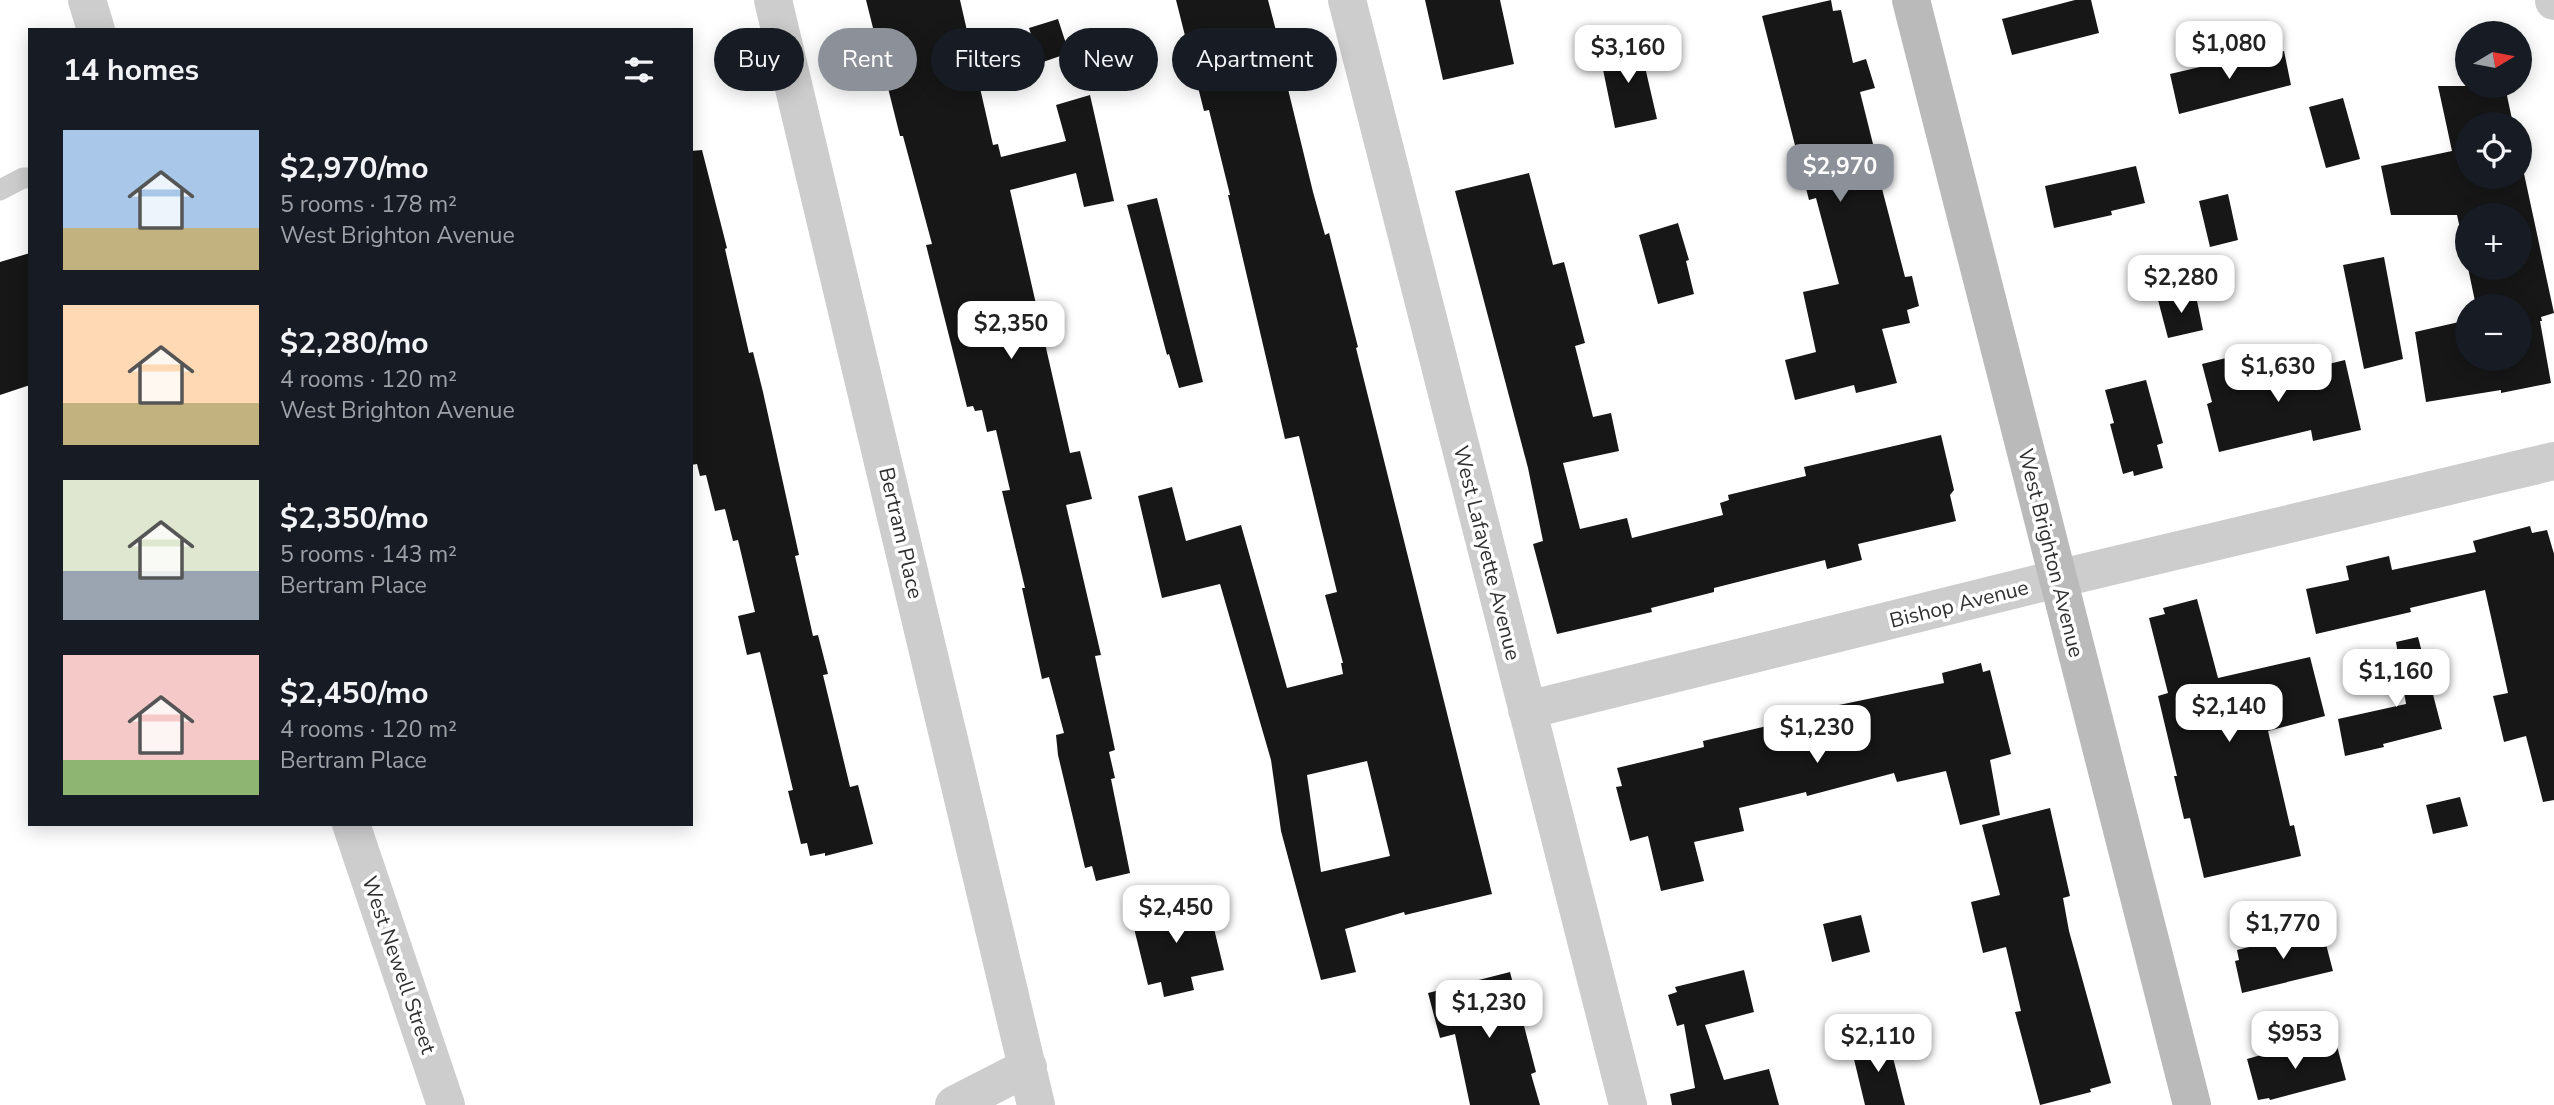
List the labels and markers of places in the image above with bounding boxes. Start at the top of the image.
pin: $1,080 [2172,22,2286,81]
pin: $3,160 [1571,25,1685,85]
pin: $2,970 [1783,144,1897,204]
pin: $2,280 [2124,256,2238,315]
pin: $2,350 [954,302,1068,361]
pin: $1,630 [2221,344,2335,404]
pin: $1,160 [2339,650,2453,709]
pin: $2,140 [2172,684,2286,744]
pin: $1,230 [1760,706,1874,765]
pin: $2,450 [1119,886,1233,945]
pin: $1,770 [2226,902,2340,961]
pin: $1,230 [1432,981,1546,1040]
pin: $953 [2254,1012,2336,1071]
pin: $2,110 [1821,1014,1935,1074]

